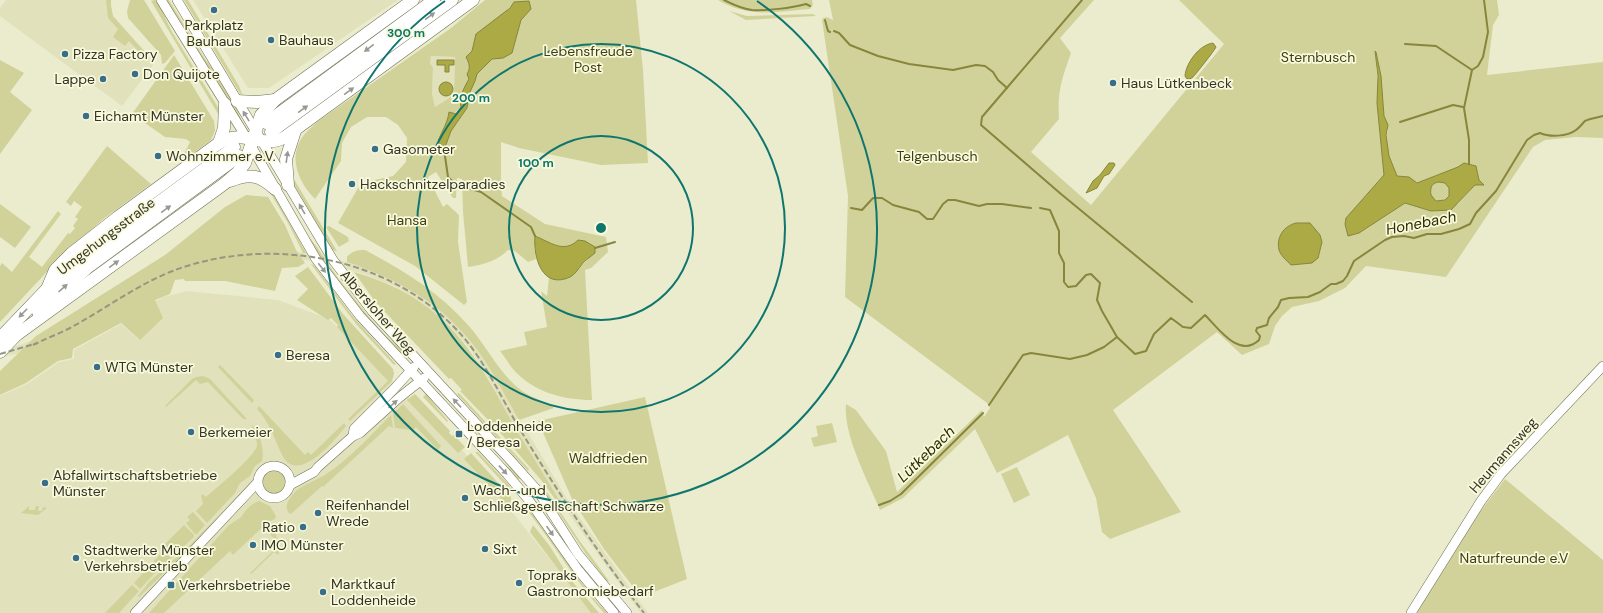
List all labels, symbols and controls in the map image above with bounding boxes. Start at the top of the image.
marker: Parkplatz Bauhaus [209,5,219,15]
one-way arrow [425,12,435,20]
place label: Parkplatz Bauhaus [185,16,243,50]
text: 300 m [387,25,425,41]
place label: Bauhaus [279,31,334,49]
marker: Bauhaus [266,35,276,45]
park label: Lebensfreude Post [543,42,633,76]
one-way arrow [364,44,374,52]
place label: Pizza Factory [73,45,158,63]
park label: Sternbusch [1281,48,1355,66]
marker: Pizza Factory [60,49,70,59]
place label: Don Quijote [143,65,220,83]
marker: Don Quijote [130,69,140,79]
place label: Lappe [55,70,95,88]
marker: Lappe [98,74,108,84]
place label: Haus Lütkenbeck [1121,74,1232,92]
marker: Haus Lütkenbeck [1108,78,1118,88]
one-way arrow [344,87,354,95]
text: 200 m [452,90,490,106]
one-way arrow [297,105,308,113]
place label: Eichamt Münster [94,107,204,125]
one-way arrow [243,110,250,122]
marker: Eichamt Münster [81,111,91,121]
place label: Gasometer [383,140,455,158]
marker: Gasometer [370,144,380,154]
place label: Wohnzimmer e.V. [166,147,276,165]
park label: Telgenbusch [896,147,978,165]
marker: Wohnzimmer e.V. [153,151,163,161]
one-way arrow [284,151,290,163]
text: 100 m [518,155,554,171]
place label: Hackschnitzelparadies [360,175,506,193]
marker: Hackschnitzelparadies [347,179,357,189]
street label: Umgehungsstraße [53,193,159,279]
one-way arrow [298,203,305,215]
one-way arrow [160,205,171,213]
water label: Honebach [1384,206,1458,240]
park label: Hansa [387,211,427,229]
centre of rings [594,221,608,235]
one-way arrow [109,260,119,268]
one-way arrow [318,262,326,273]
street label: Albersloher Weg [336,266,420,358]
one-way arrow [57,284,68,293]
one-way arrow [18,308,28,318]
place label: Beresa [286,346,330,364]
marker: Beresa [273,350,283,360]
place label: WTG Münster [105,358,193,376]
marker: WTG Münster [92,362,102,372]
one-way arrow [453,398,462,408]
one-way arrow [388,399,398,408]
street label: Heumannsweg [1465,413,1541,497]
place label: Loddenheide / Beresa [467,417,552,451]
water label: Lütkebach [893,421,959,487]
place label: Berkemeier [199,423,272,441]
marker: Berkemeier [186,427,196,437]
marker: Loddenheide / Beresa [454,429,464,439]
park label: Waldfrieden [569,449,647,467]
one-way arrow [498,465,508,475]
place label: Abfallwirtschaftsbetriebe Münster [53,466,217,500]
marker: Abfallwirtschaftsbetriebe Münster [40,478,50,488]
place label: Wach- und Schließgesellschaft Schwarze [473,481,664,515]
marker: Wach- und Schließgesellschaft Schwarze [460,493,470,503]
place label: Reifenhandel Wrede [326,496,409,530]
marker: Reifenhandel Wrede [313,508,323,518]
place label: Ratio [262,518,295,536]
marker: Ratio [298,522,308,532]
one-way arrow [546,525,554,536]
place label: IMO Münster [261,536,344,554]
marker: IMO Münster [248,540,258,550]
place label: Sixt [493,540,517,558]
place label: Stadtwerke Münster Verkehrsbetrieb [84,541,214,575]
marker: Sixt [480,544,490,554]
park label: Naturfreunde e.V [1460,549,1569,567]
marker: Stadtwerke Münster Verkehrsbetrieb [71,553,81,563]
place label: Topraks Gastronomiebedarf [527,566,654,600]
place label: Marktkauf Loddenheide [331,575,416,609]
place label: Verkehrsbetriebe [179,576,291,594]
marker: Topraks Gastronomiebedarf [514,578,524,588]
marker: Verkehrsbetriebe [166,580,176,590]
marker: Marktkauf Loddenheide [318,587,328,597]

